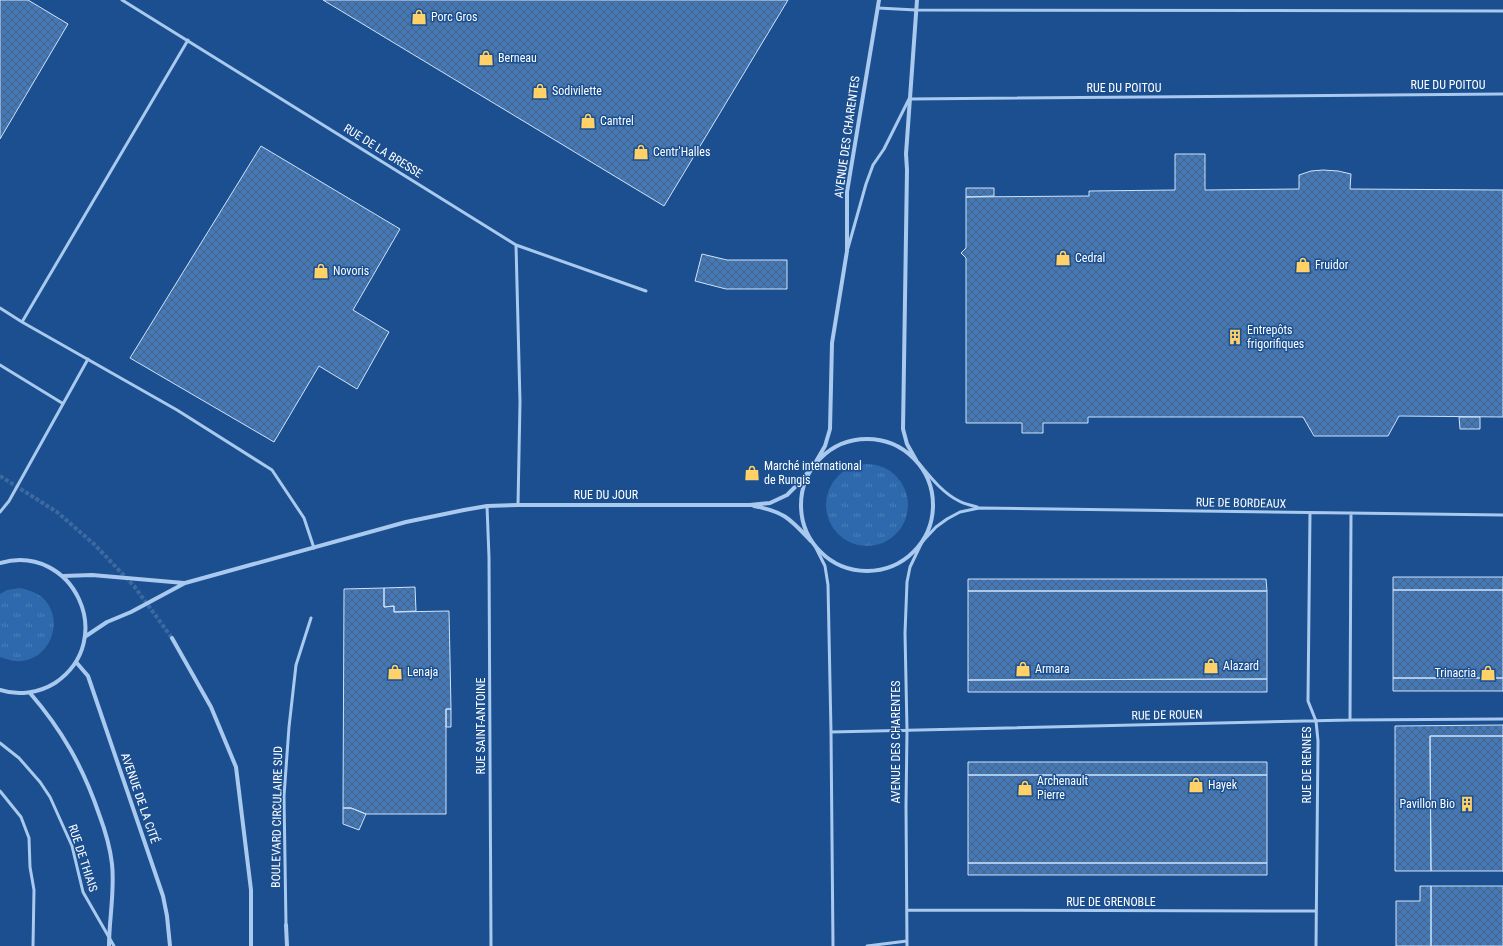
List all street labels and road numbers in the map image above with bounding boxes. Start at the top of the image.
street label: AVENUE DES CHARENTES [832,75,862,199]
street label: RUE DU POITOU [1411,78,1486,92]
street label: RUE DU POITOU [1087,81,1162,95]
street label: RUE DE LA BRESSE [341,121,425,181]
street label: RUE DU JOUR [574,488,639,502]
street label: RUE DE BORDEAUX [1196,495,1287,511]
street label: RUE SAINT-ANTOINE [474,677,488,774]
street label: AVENUE DES CHARENTES [889,680,903,804]
street label: RUE DE ROUEN [1131,707,1203,723]
street label: RUE DE RENNES [1300,727,1314,803]
street label: BOULEVARD CIRCULAIRE SUD [269,746,285,888]
street label: AVENUE DE LA CITÉ [118,751,163,845]
street label: RUE DE THIAIS [66,822,100,894]
street label: RUE DE GRENOBLE [1066,895,1156,909]

